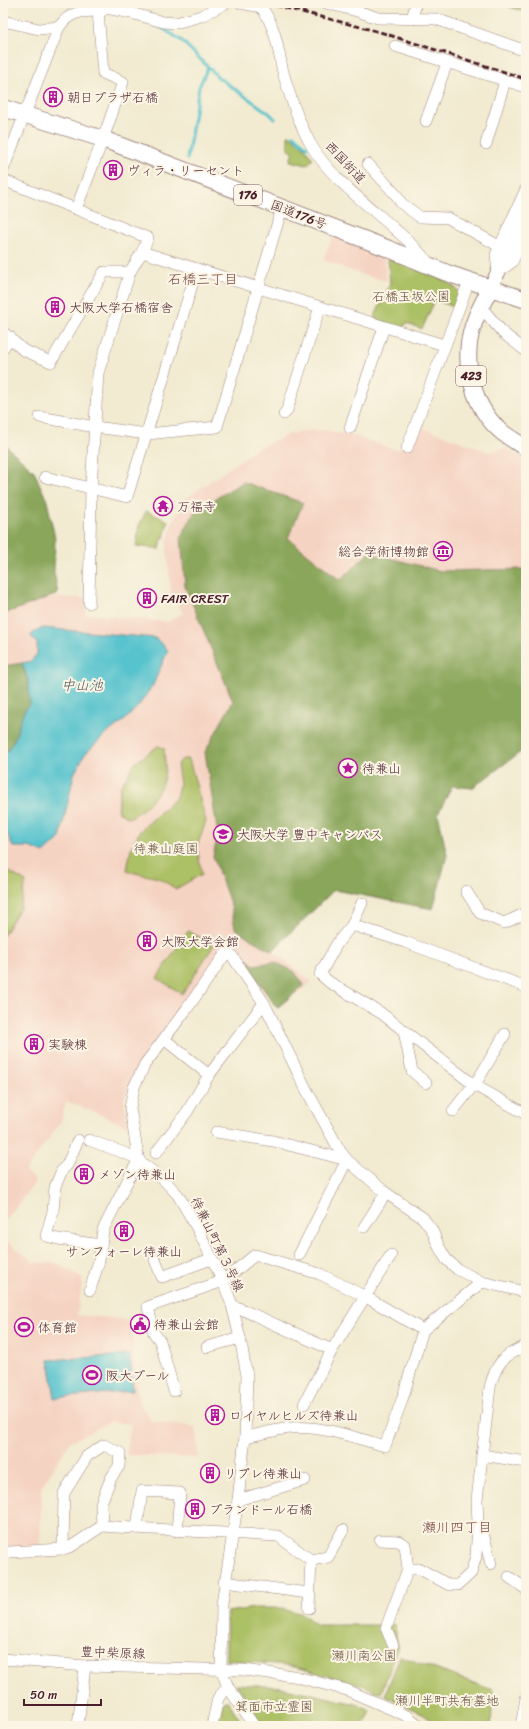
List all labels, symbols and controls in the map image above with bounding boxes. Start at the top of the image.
building icon: 朝日プラザ石橋 [42,86,64,108]
place label: 朝日プラザ石橋 [67,86,158,109]
street label: 西国街道 [319,135,372,189]
building icon: ヴィラ・リーセント [102,159,124,181]
place label: ヴィラ・リーセント [127,159,244,182]
road number: 176 [234,185,262,205]
street label: 国道176号 [267,193,331,236]
district label: 石橋三丁目 [168,267,238,292]
park label: 石橋玉坂公園 [372,285,450,308]
building icon: 大阪大学石橋宿舎 [44,296,66,318]
place label: 大阪大学石橋宿舎 [69,296,173,319]
road number: 423 [456,366,486,386]
temple icon: 万福寺 [152,495,174,517]
place label: 万福寺 [177,495,216,518]
place label: 総合学術博物館 [338,540,429,563]
museum icon: 総合学術博物館 [432,540,454,562]
building icon: FAIR CREST [136,587,158,609]
place label: FAIR CREST [161,587,230,610]
water label: 中山池 [61,673,104,698]
place icon: 待兼山 [337,757,359,779]
place label: 待兼山 [362,757,401,780]
school or university icon: 大阪大学 豊中キャンパス [212,823,234,845]
place label: 大阪大学 豊中キャンパス [237,823,383,846]
park label: 待兼山庭園 [133,837,199,860]
building icon: 大阪大学会館 [136,930,158,952]
place label: 大阪大学会館 [161,930,239,953]
building icon: 実験棟 [23,1033,45,1055]
place label: 実験棟 [48,1033,87,1056]
building icon: メゾン待兼山 [73,1163,95,1185]
place label: メゾン待兼山 [98,1163,176,1186]
street label: 待兼山町第３号線 [184,1192,251,1297]
building icon: サンフォーレ待兼山 [113,1220,135,1242]
place label: サンフォーレ待兼山 [66,1240,182,1263]
public building icon: 待兼山会館 [129,1313,151,1335]
place label: 待兼山会館 [154,1313,219,1336]
sports icon: 体育館 [13,1316,35,1338]
place label: 体育館 [38,1316,77,1339]
sports icon: 阪大プール [81,1364,103,1386]
place label: 阪大プール [106,1364,169,1387]
building icon: ロイヤルヒルズ待兼山 [204,1404,226,1426]
place label: ロイヤルヒルズ待兼山 [229,1404,358,1427]
building icon: リブレ待兼山 [199,1462,221,1484]
place label: リブレ待兼山 [224,1462,302,1485]
building icon: プランドール石橋 [184,1498,206,1520]
place label: プランドール石橋 [209,1498,312,1521]
district label: 瀬川四丁目 [422,1515,492,1540]
street label: 豊中柴原線 [80,1640,147,1665]
park label: 瀬川南公園 [331,1644,397,1667]
scale bar [24,1681,101,1707]
text: 50 m [30,1684,57,1706]
park label: 瀬川半町共有墓地 [395,1689,499,1712]
park label: 箕面市立霊園 [235,1695,313,1718]

